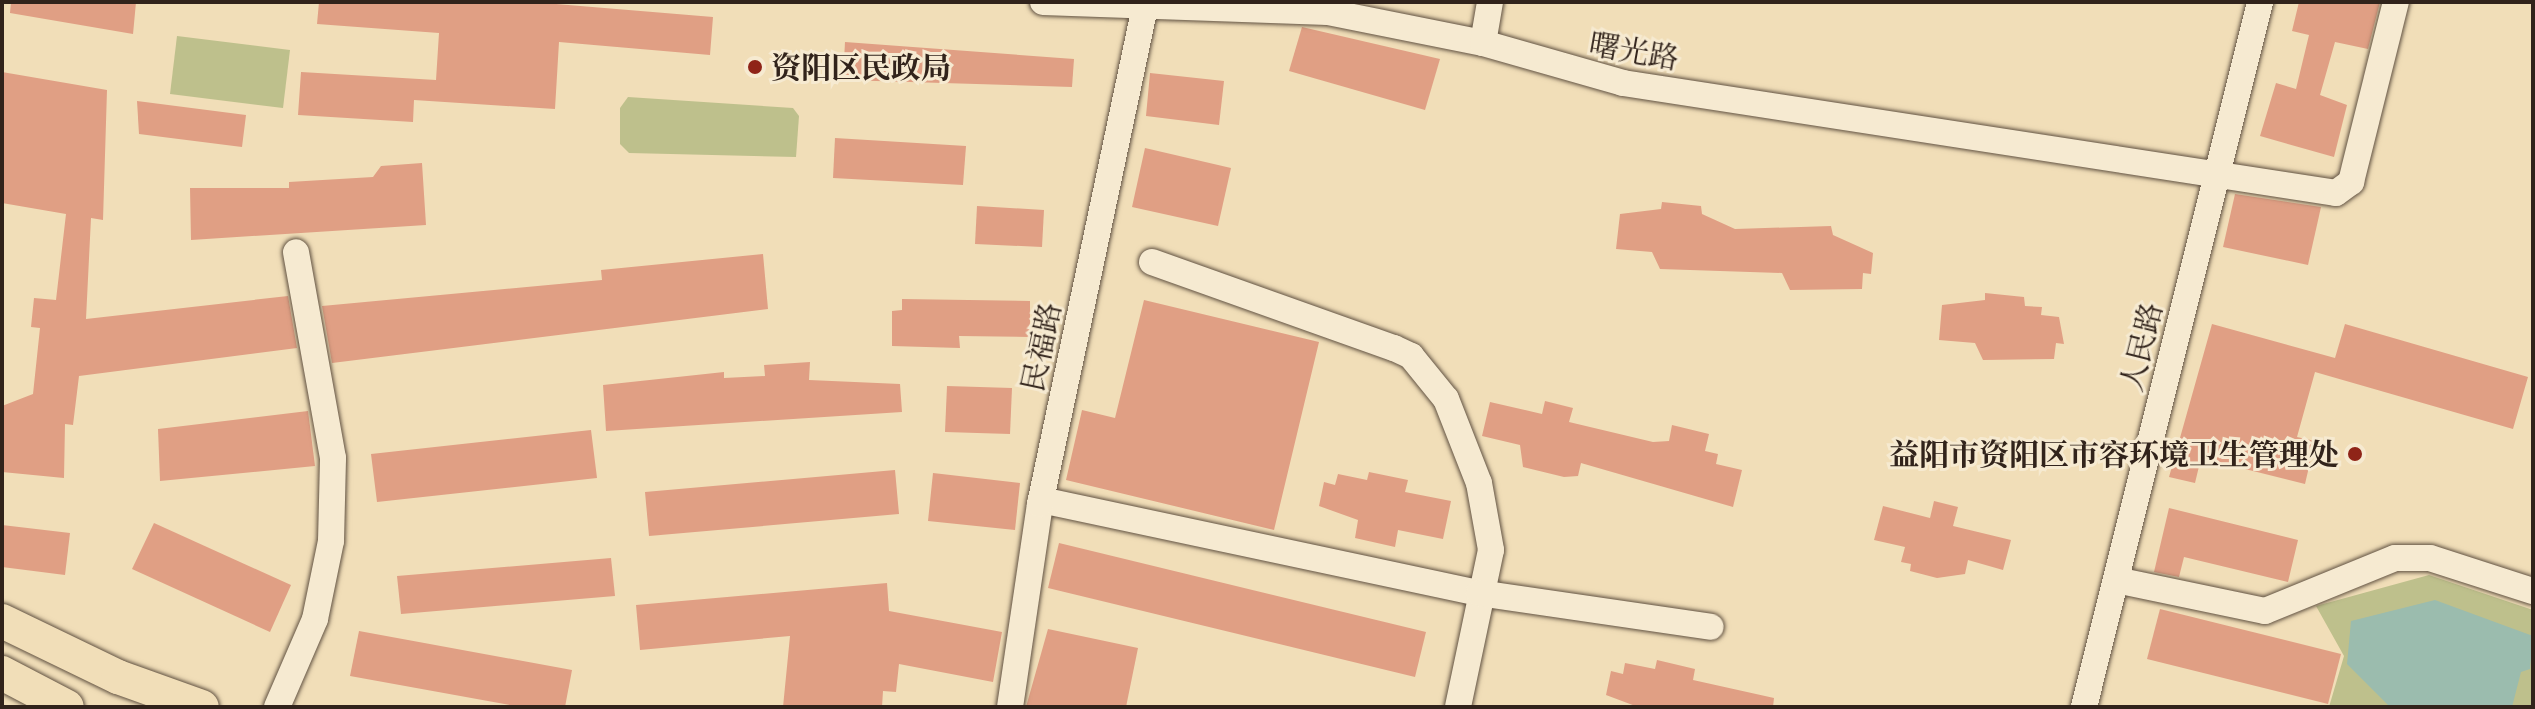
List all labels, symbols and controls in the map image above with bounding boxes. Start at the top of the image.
street label: 曙光路 [1587,25,1681,77]
place label: 资阳区民政局 [771,49,951,85]
marker: 资阳区民政局 [746,58,764,76]
street label: 民福路 [1014,299,1068,395]
street label: 人民路 [2113,299,2169,395]
place label: 益阳市资阳区市容环境卫生管理处 [1889,436,2339,472]
marker: 益阳市资阳区市容环境卫生管理处 [2346,445,2364,463]

